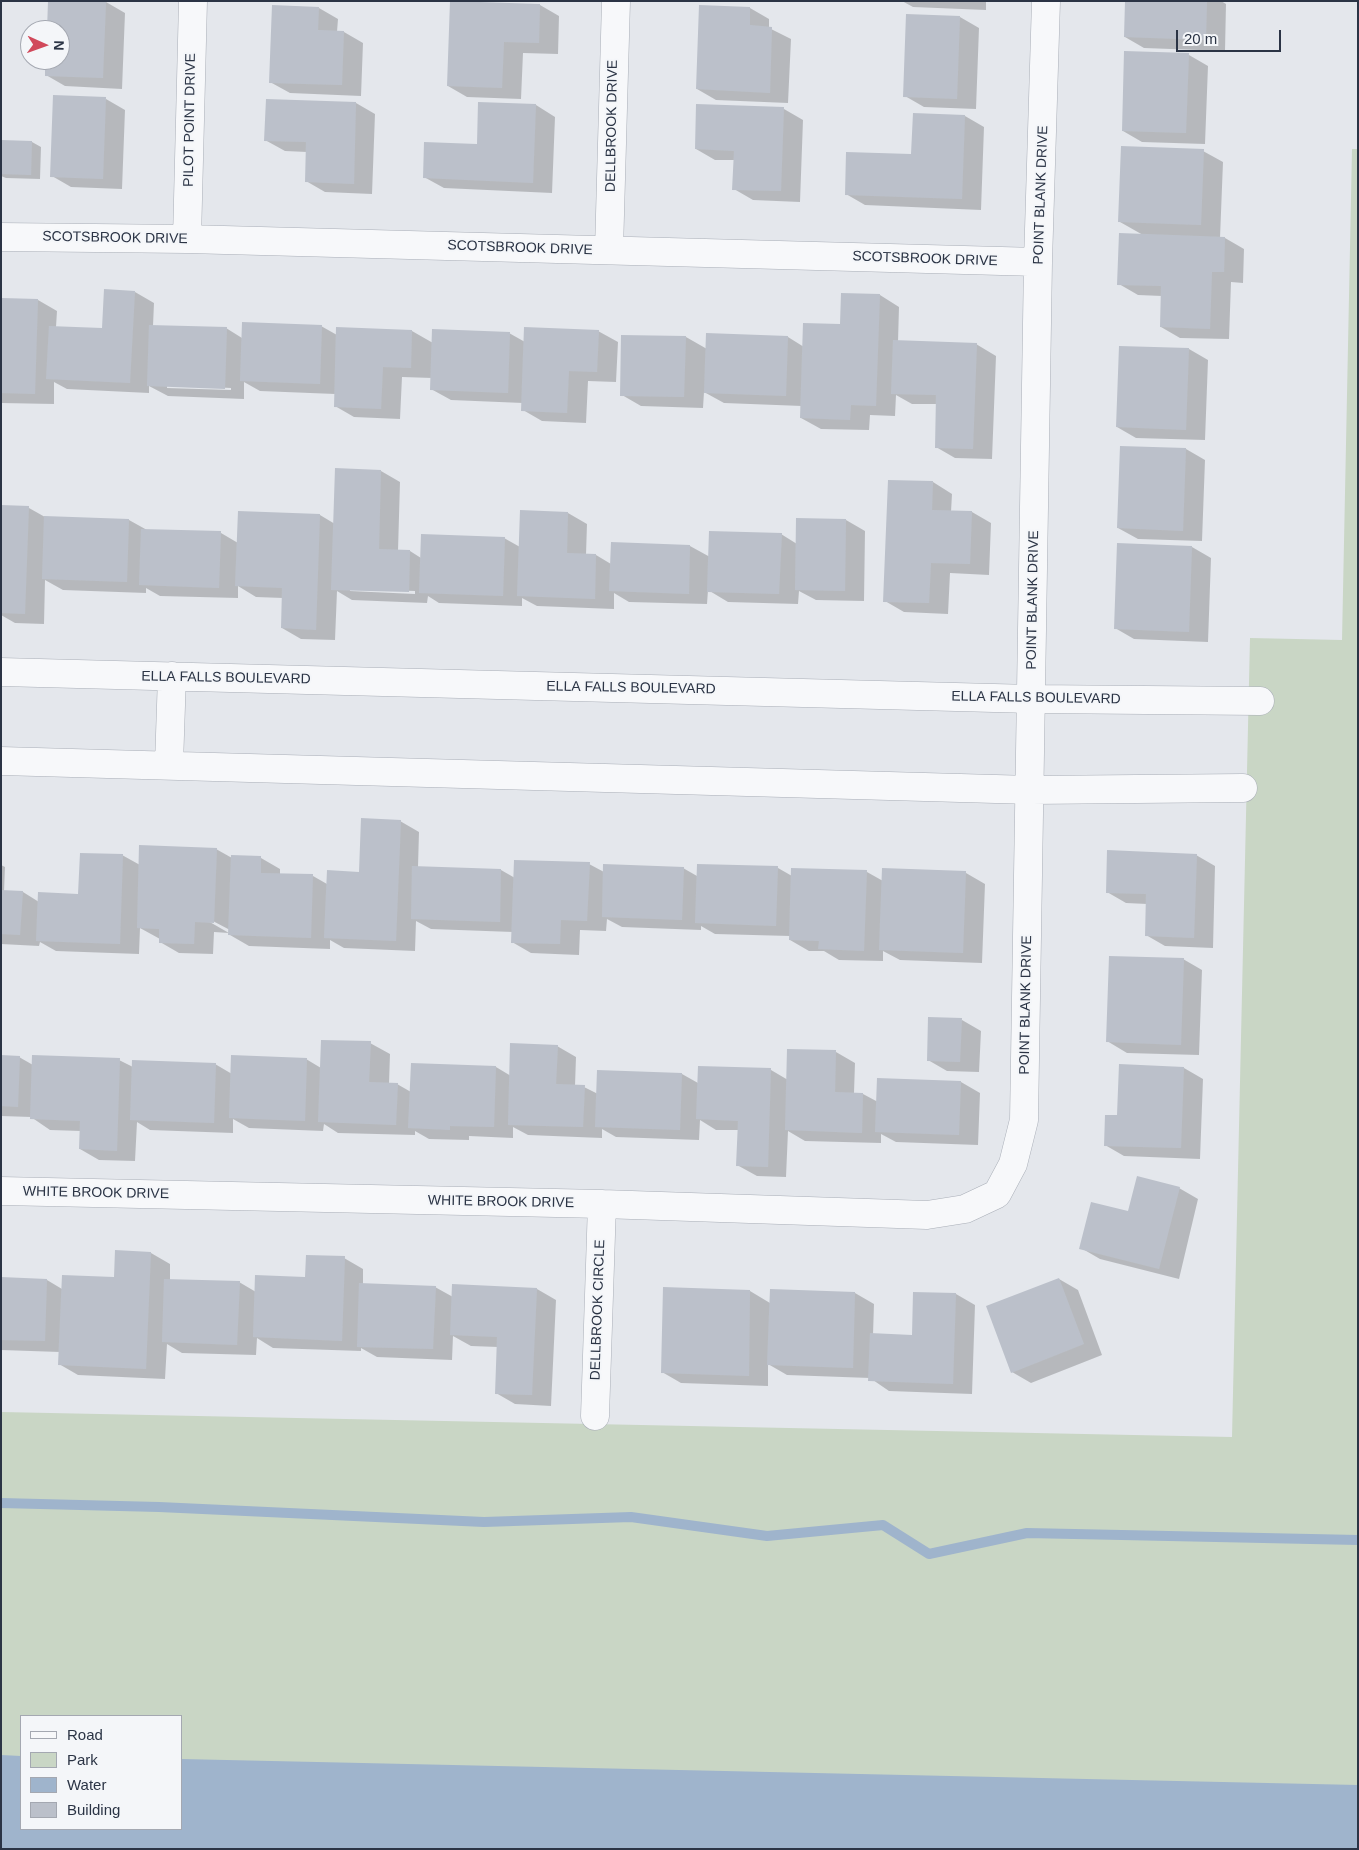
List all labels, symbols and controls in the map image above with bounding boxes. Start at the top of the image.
north arrow [20,20,70,70]
scale bar [1179,20,1284,52]
text: 20 m [1184,30,1217,47]
text: N [51,40,67,51]
street label: PILOT POINT DRIVE [180,53,200,187]
street label: DELLBROOK DRIVE [602,60,622,192]
street label: POINT BLANK DRIVE [1030,125,1052,265]
street label: SCOTSBROOK DRIVE [42,228,188,248]
street label: SCOTSBROOK DRIVE [447,237,593,259]
street label: SCOTSBROOK DRIVE [852,248,998,270]
street label: POINT BLANK DRIVE [1023,530,1043,670]
street label: ELLA FALLS BOULEVARD [141,668,311,688]
street label: ELLA FALLS BOULEVARD [546,678,716,698]
street label: ELLA FALLS BOULEVARD [951,688,1121,708]
street label: POINT BLANK DRIVE [1016,935,1036,1075]
street label: WHITE BROOK DRIVE [23,1183,169,1203]
street label: WHITE BROOK DRIVE [428,1192,574,1212]
street label: DELLBROOK CIRCLE [587,1239,609,1381]
legend [20,1715,182,1830]
text: Road [67,1726,103,1743]
text: Park [67,1751,98,1768]
text: Water [67,1776,106,1793]
text: Building [67,1801,120,1818]

